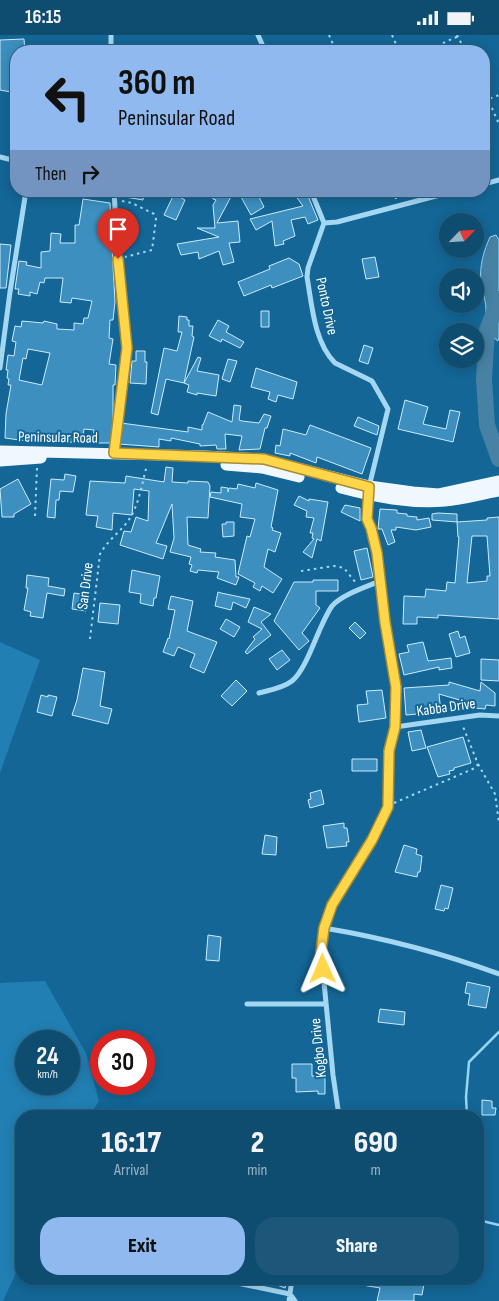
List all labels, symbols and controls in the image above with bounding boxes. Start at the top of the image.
text: 16:15 [25,6,61,29]
text: 360 m [118,62,195,105]
icon: left [35,65,100,130]
text: Peninsular Road [118,105,235,132]
icon: right [76,160,104,188]
text: Then [35,163,66,186]
pin [97,208,139,259]
north arrow [439,213,484,257]
map controls [439,213,484,368]
icon: arrive [104,215,132,243]
button: sound [439,268,484,313]
street label: Ponto Drive [311,276,342,337]
button: layers [439,323,484,368]
street label: Peninsular Road [18,427,98,448]
street label: San Drive [73,561,98,611]
street label: Kabba Drive [415,694,477,721]
position arrow [296,942,348,994]
street label: Kogbo Drive [306,1017,331,1079]
speed limit sign: 30 [90,1030,155,1095]
text: 24 [36,1041,59,1072]
text: km/h [37,1067,58,1082]
text: 16:17 [101,1125,161,1161]
text: 2 [251,1125,264,1161]
text: 690 [354,1125,398,1161]
text: Arrival [114,1161,148,1180]
text: min [247,1161,267,1180]
text: m [371,1161,381,1180]
button: Exit [40,1217,245,1275]
button: Share [255,1217,459,1275]

